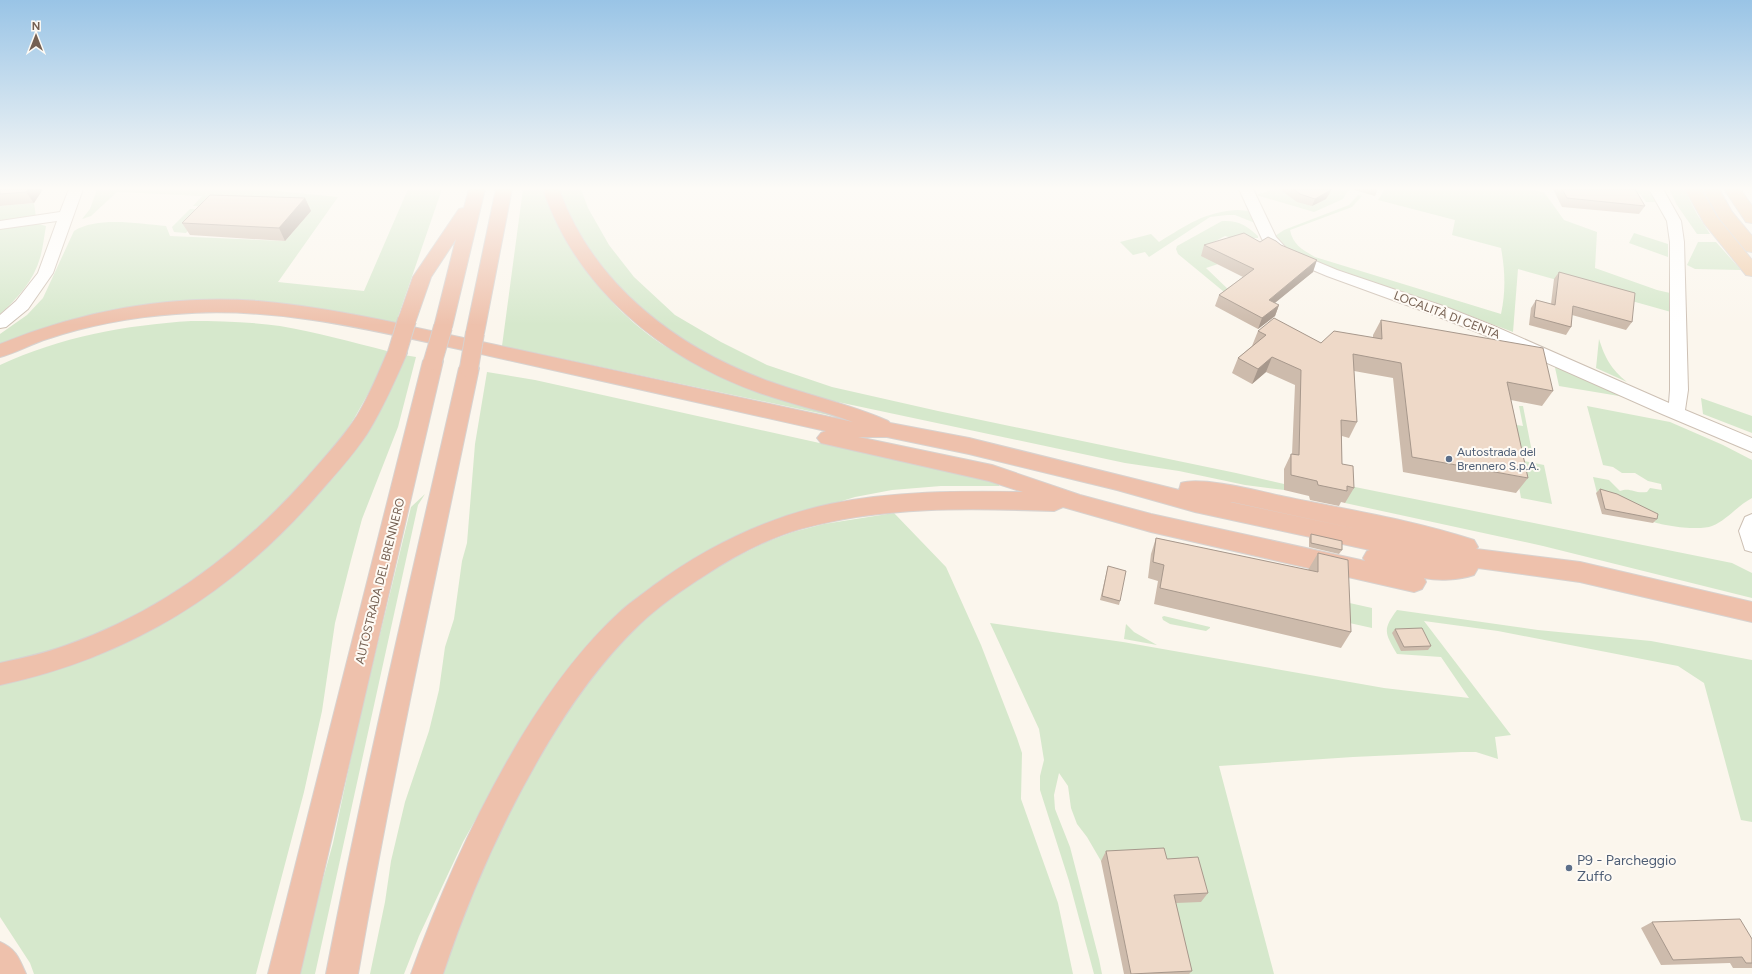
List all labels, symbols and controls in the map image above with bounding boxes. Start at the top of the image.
north arrow [16,16,56,56]
text: N [32,20,40,33]
street label: LOCALITÀ DI CENTA [1392,288,1502,342]
place label: Autostrada del Brennero S.p.A. [1457,445,1539,473]
marker: Autostrada del Brennero S.p.A. [1444,454,1454,464]
street label: AUTOSTRADA DEL BRENNERO [353,497,407,665]
place label: P9 - Parcheggio Zuffo [1577,852,1676,885]
marker: P9 - Parcheggio Zuffo [1564,863,1574,873]

